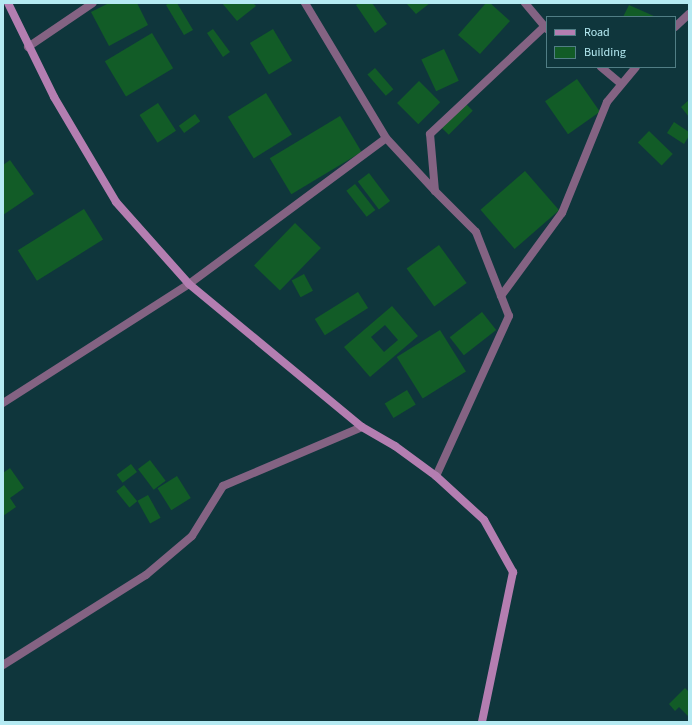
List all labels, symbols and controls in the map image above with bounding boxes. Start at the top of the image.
legend [546,16,676,68]
text: Road [584,24,610,41]
text: Building [584,44,626,61]

